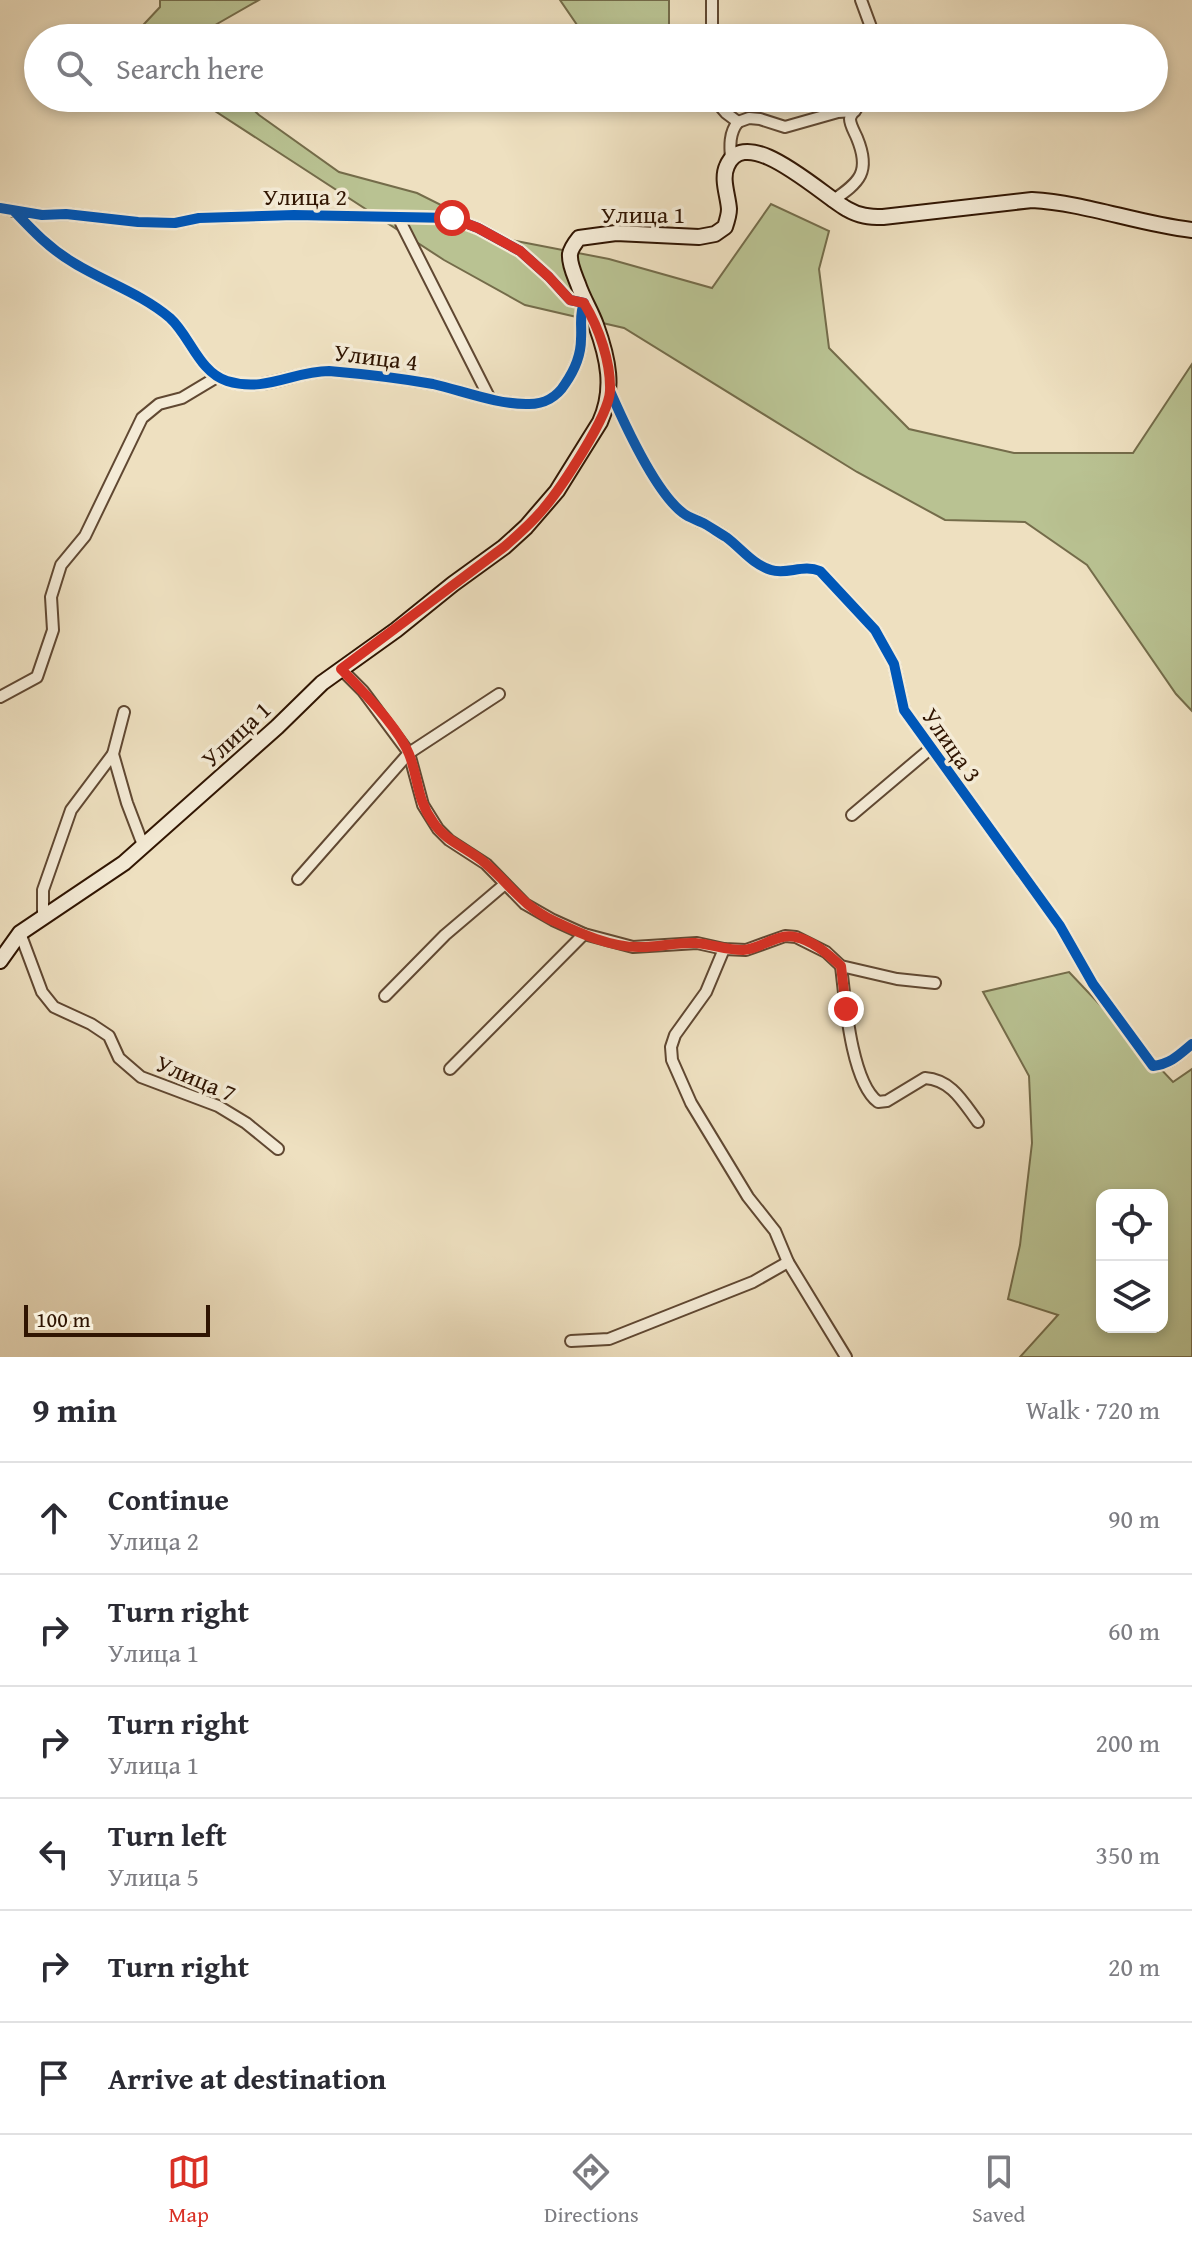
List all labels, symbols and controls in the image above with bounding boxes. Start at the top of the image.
search box [24,24,1168,112]
icon: search [52,46,96,90]
text: Search here [116,46,264,90]
street label: Улица 2 [263,179,347,214]
street label: Улица 1 [601,197,685,232]
route start [434,200,470,236]
street label: Улица 4 [332,335,420,379]
street label: Улица 1 [193,693,279,775]
street label: Улица 3 [914,701,990,789]
route end [828,991,864,1027]
street label: Улица 7 [150,1045,242,1111]
map controls [1096,1189,1168,1333]
button: locate [1096,1189,1168,1261]
button: layers [1096,1261,1168,1333]
scale bar [24,1301,210,1337]
text: 100 m [36,1303,91,1335]
text: 9 min [32,1385,117,1434]
text: Walk · 720 m [1026,1390,1160,1429]
text: Continue [108,1477,229,1521]
icon: ahead [32,1496,76,1540]
text: 90 m [1108,1499,1160,1538]
text: Улица 2 [108,1521,199,1560]
text: Turn right [108,1589,249,1633]
icon: right [32,1608,76,1652]
text: 60 m [1108,1611,1160,1650]
text: Улица 1 [108,1633,199,1672]
text: Turn right [108,1701,249,1745]
icon: right [32,1720,76,1764]
text: 200 m [1095,1723,1160,1762]
text: Улица 1 [108,1745,199,1784]
text: Turn left [108,1813,227,1857]
icon: left [32,1832,76,1876]
text: 350 m [1095,1835,1160,1874]
text: Улица 5 [108,1857,199,1896]
icon: right [32,1944,76,1988]
text: Turn right [108,1944,249,1988]
text: 20 m [1108,1947,1160,1986]
icon: arrive [32,2056,76,2100]
text: Arrive at destination [108,2056,386,2100]
tab: Map [167,2150,211,2230]
tab: Directions [544,2150,639,2230]
tab: Saved [972,2150,1025,2230]

